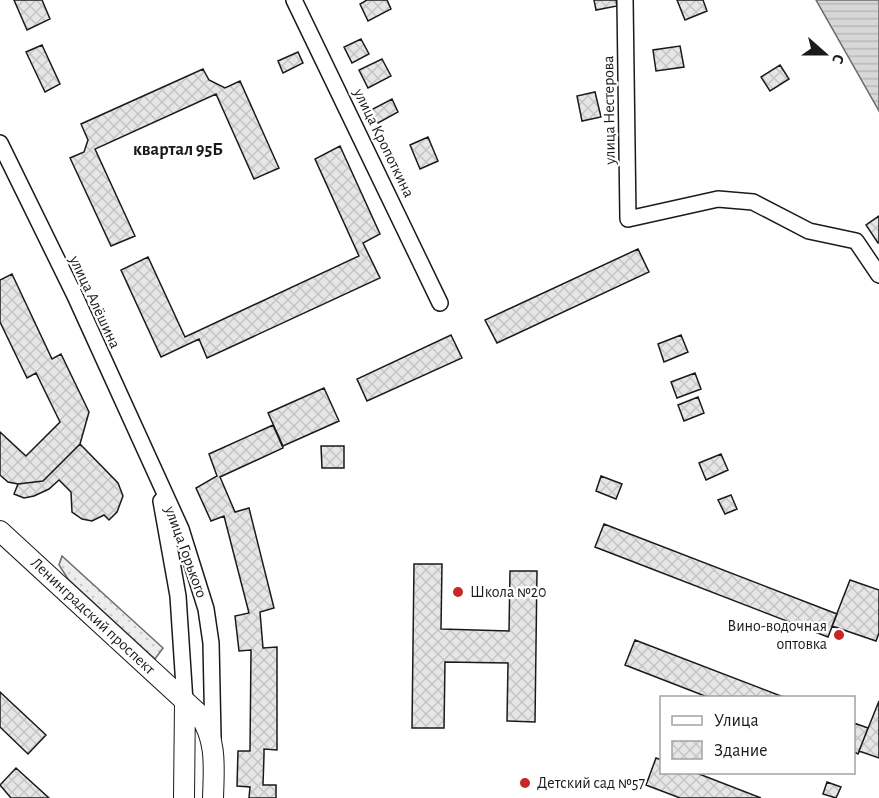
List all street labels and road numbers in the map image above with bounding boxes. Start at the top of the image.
street label: улица Нестерова [600,55,619,166]
street label: улица Кропоткина [349,85,417,200]
street label: улица Алёшина [65,252,123,351]
street label: улица Горького [161,503,210,600]
street label: Ленинградский проспект [28,555,158,678]

